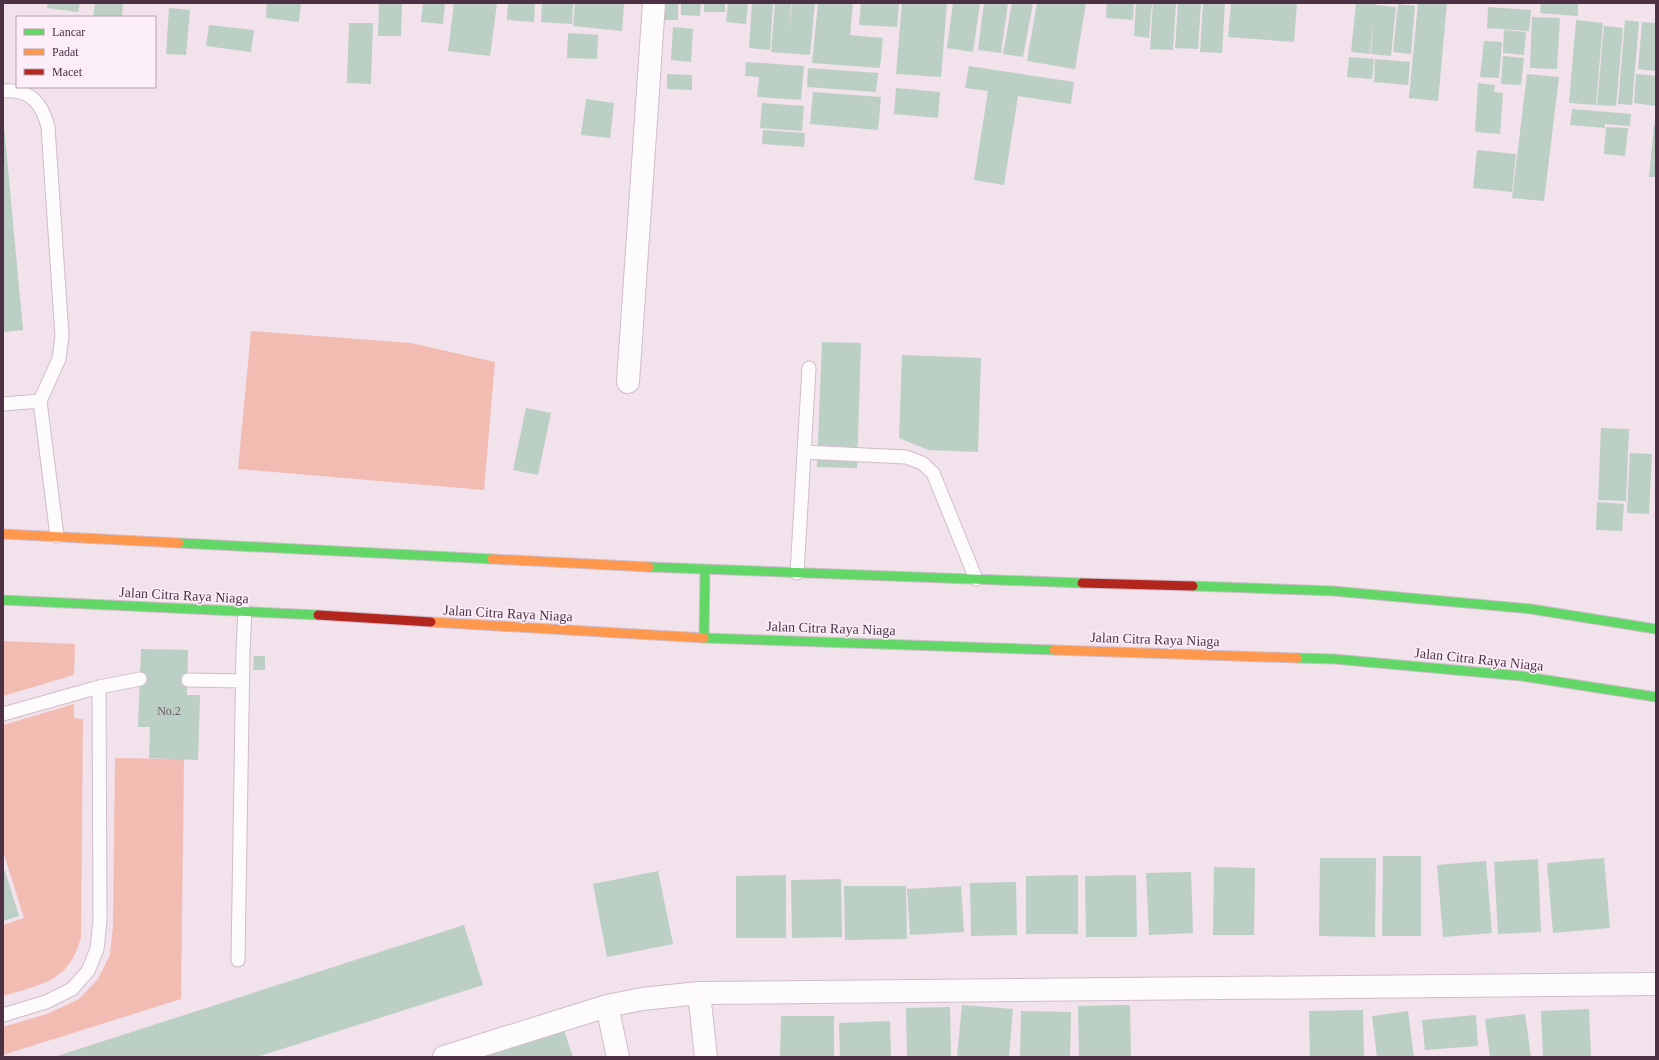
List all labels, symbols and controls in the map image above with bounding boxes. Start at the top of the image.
legend [16,16,156,88]
text: Lancar [52,25,85,39]
text: Padat [52,45,79,59]
text: Macet [52,65,83,79]
street label: Jalan Citra Raya Niaga [119,585,250,606]
street label: Jalan Citra Raya Niaga [443,603,574,624]
street label: Jalan Citra Raya Niaga [766,619,897,638]
street label: Jalan Citra Raya Niaga [1090,630,1221,649]
street label: Jalan Citra Raya Niaga [1414,645,1545,674]
house number: No.2 [157,704,181,718]

